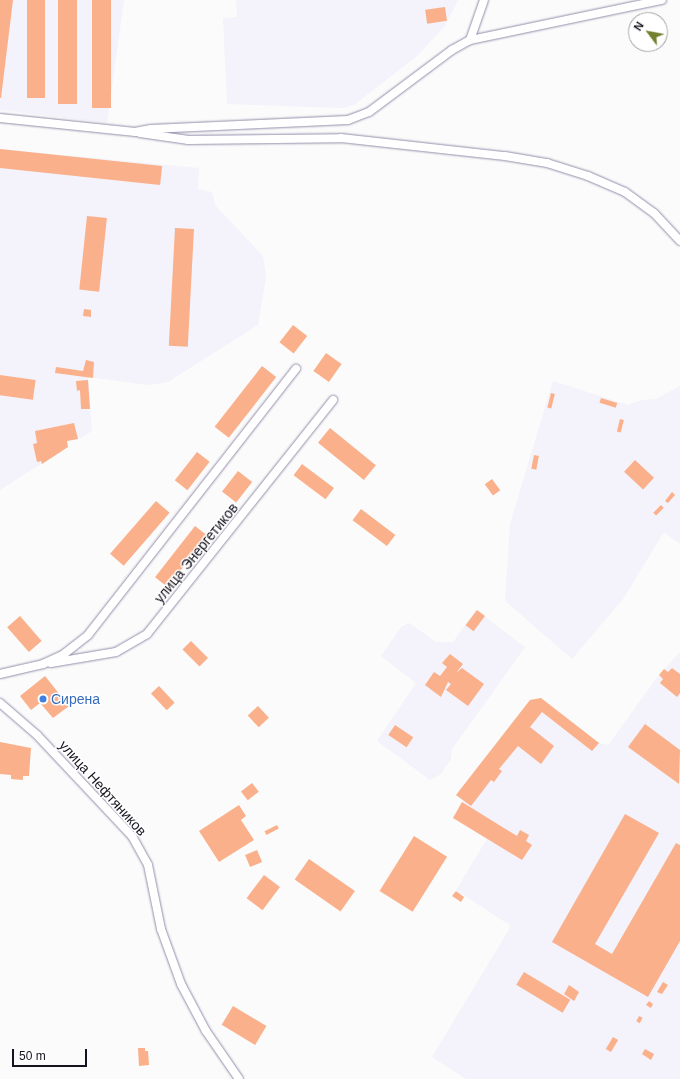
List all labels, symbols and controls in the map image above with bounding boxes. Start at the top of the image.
north arrow [628,12,668,52]
text: N [631,20,646,33]
street label: улица Энергетиков [151,500,241,606]
place label: Сирена [51,691,100,707]
marker: Сирена [38,694,48,704]
street label: улица Нефтяников [56,737,150,839]
scale bar [14,1041,89,1067]
text: 50 m [19,1049,46,1063]

